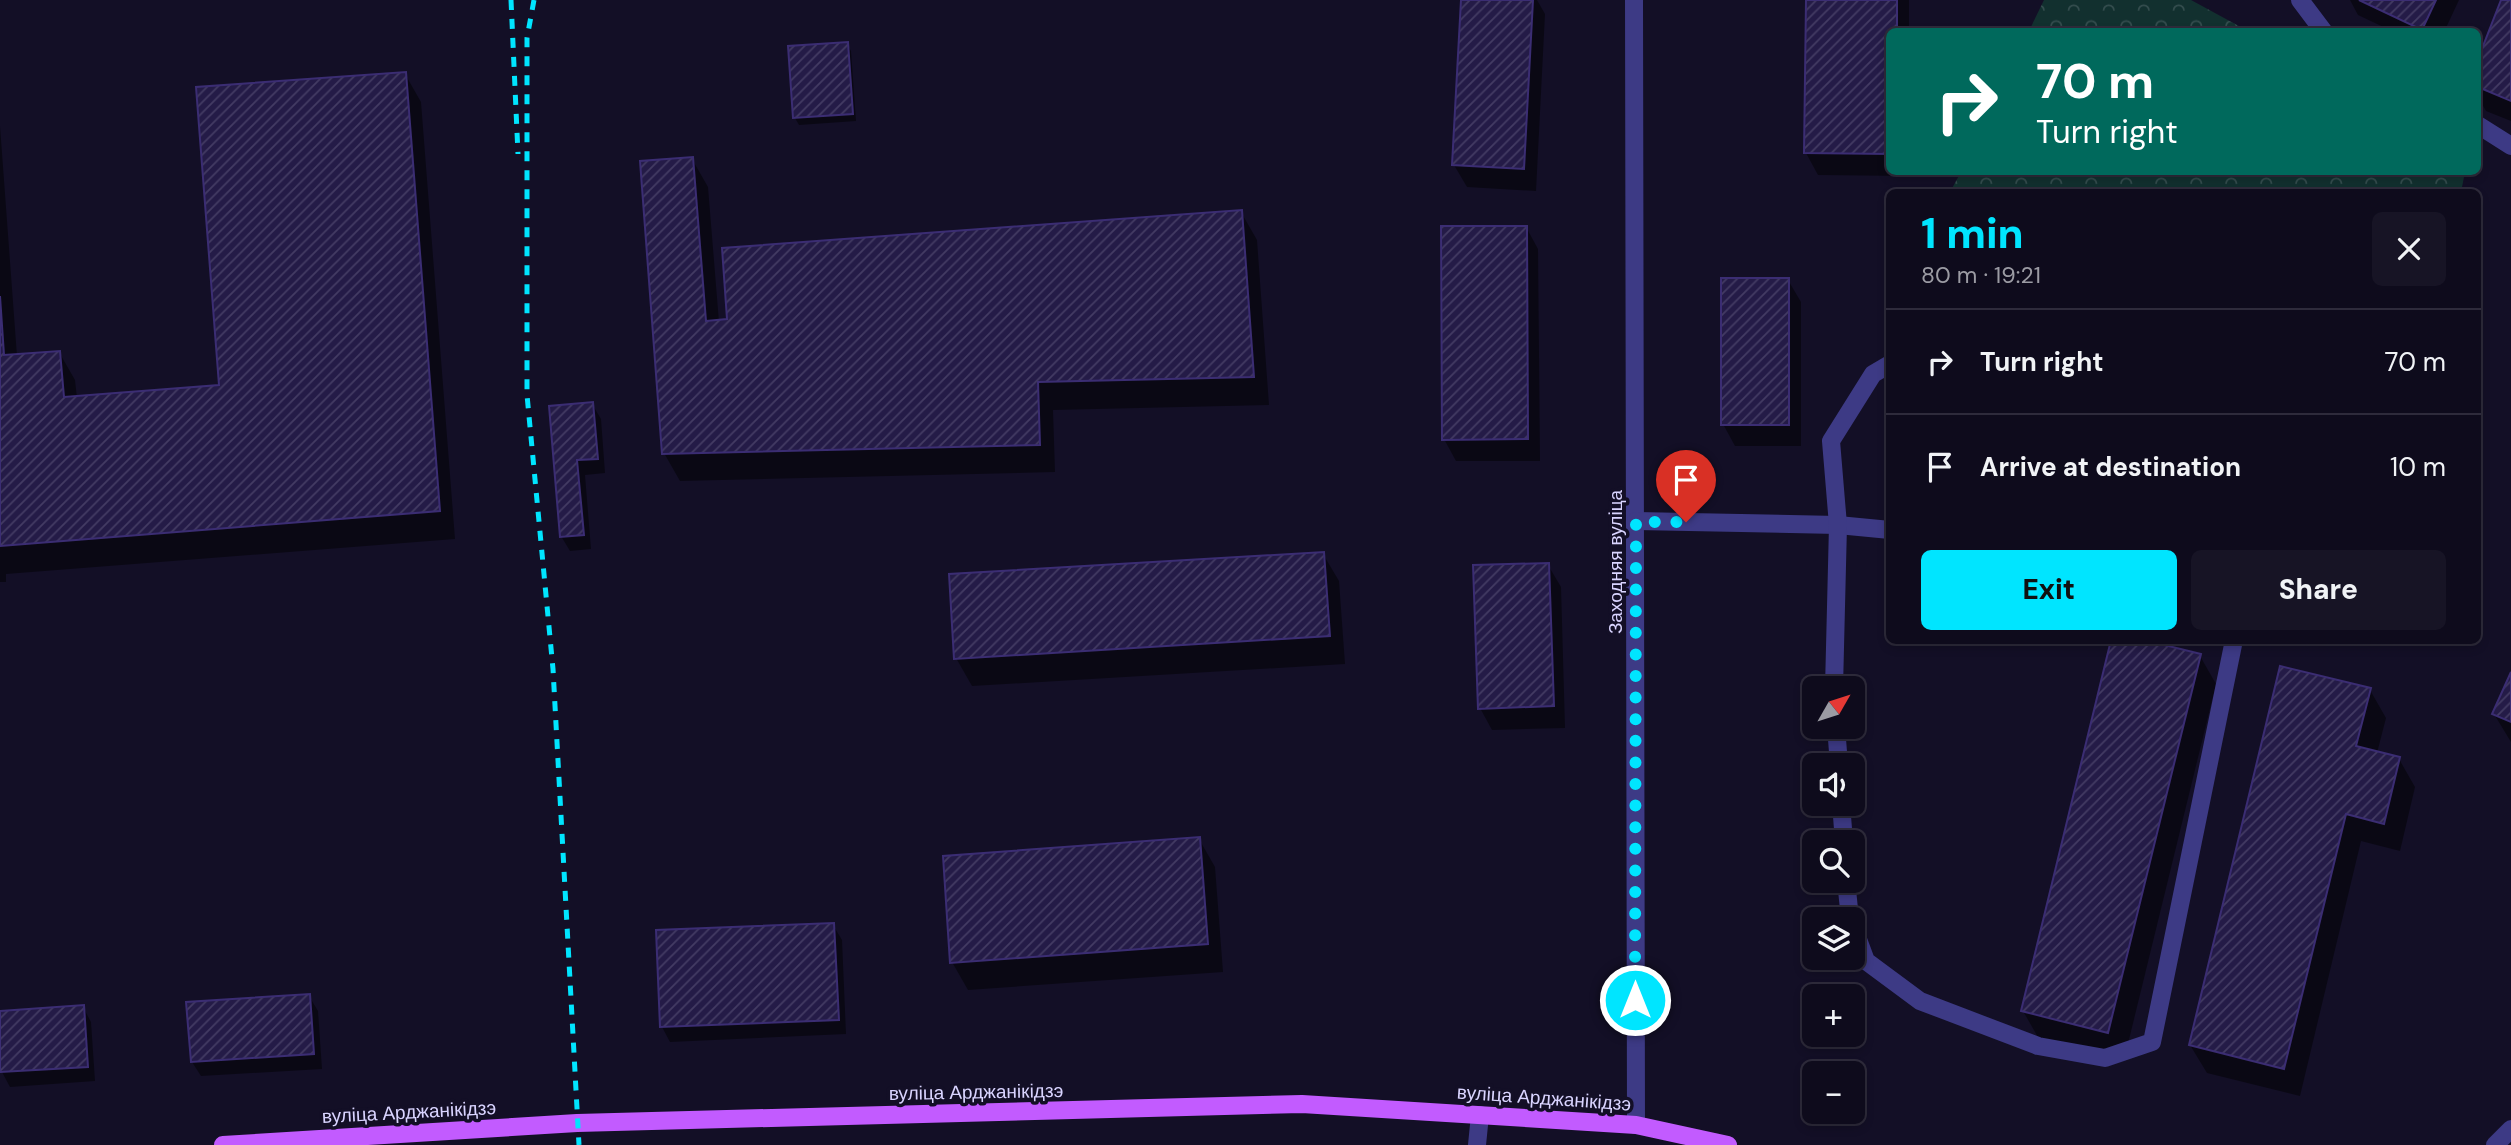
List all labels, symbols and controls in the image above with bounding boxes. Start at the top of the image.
text: 70 m [2036,49,2154,113]
icon: right [1921,56,2012,147]
text: Turn right [2036,111,2178,153]
text: 1 min [1921,206,2024,261]
button: close [2372,212,2446,286]
text: 80 m · 19:21 [1921,260,2041,290]
icon: right [1921,343,1959,381]
text: Turn right [1980,345,2104,379]
text: 70 m [2385,345,2446,379]
icon: arrive [1921,448,1959,486]
pin [1656,450,1716,522]
text: Arrive at destination [1980,450,2241,484]
text: 10 m [2390,450,2446,484]
icon: arrive [1667,461,1705,499]
street label: Заходняя вуліца [1603,489,1628,634]
button: Exit [1921,550,2177,630]
button: Share [2191,550,2446,630]
north arrow [1802,676,1866,738]
map controls [1802,676,1865,1124]
button: sound [1802,753,1865,816]
button: search [1802,830,1865,893]
button: layers [1802,907,1865,970]
position arrow [1598,963,1672,1037]
button: + [1802,984,1865,1047]
button: − [1802,1061,1865,1124]
street label: вуліца Арджанікідзэ [889,1078,1063,1106]
street label: вуліца Арджанікідзэ [1456,1079,1632,1117]
street label: вуліца Арджанікідзэ [321,1095,497,1129]

